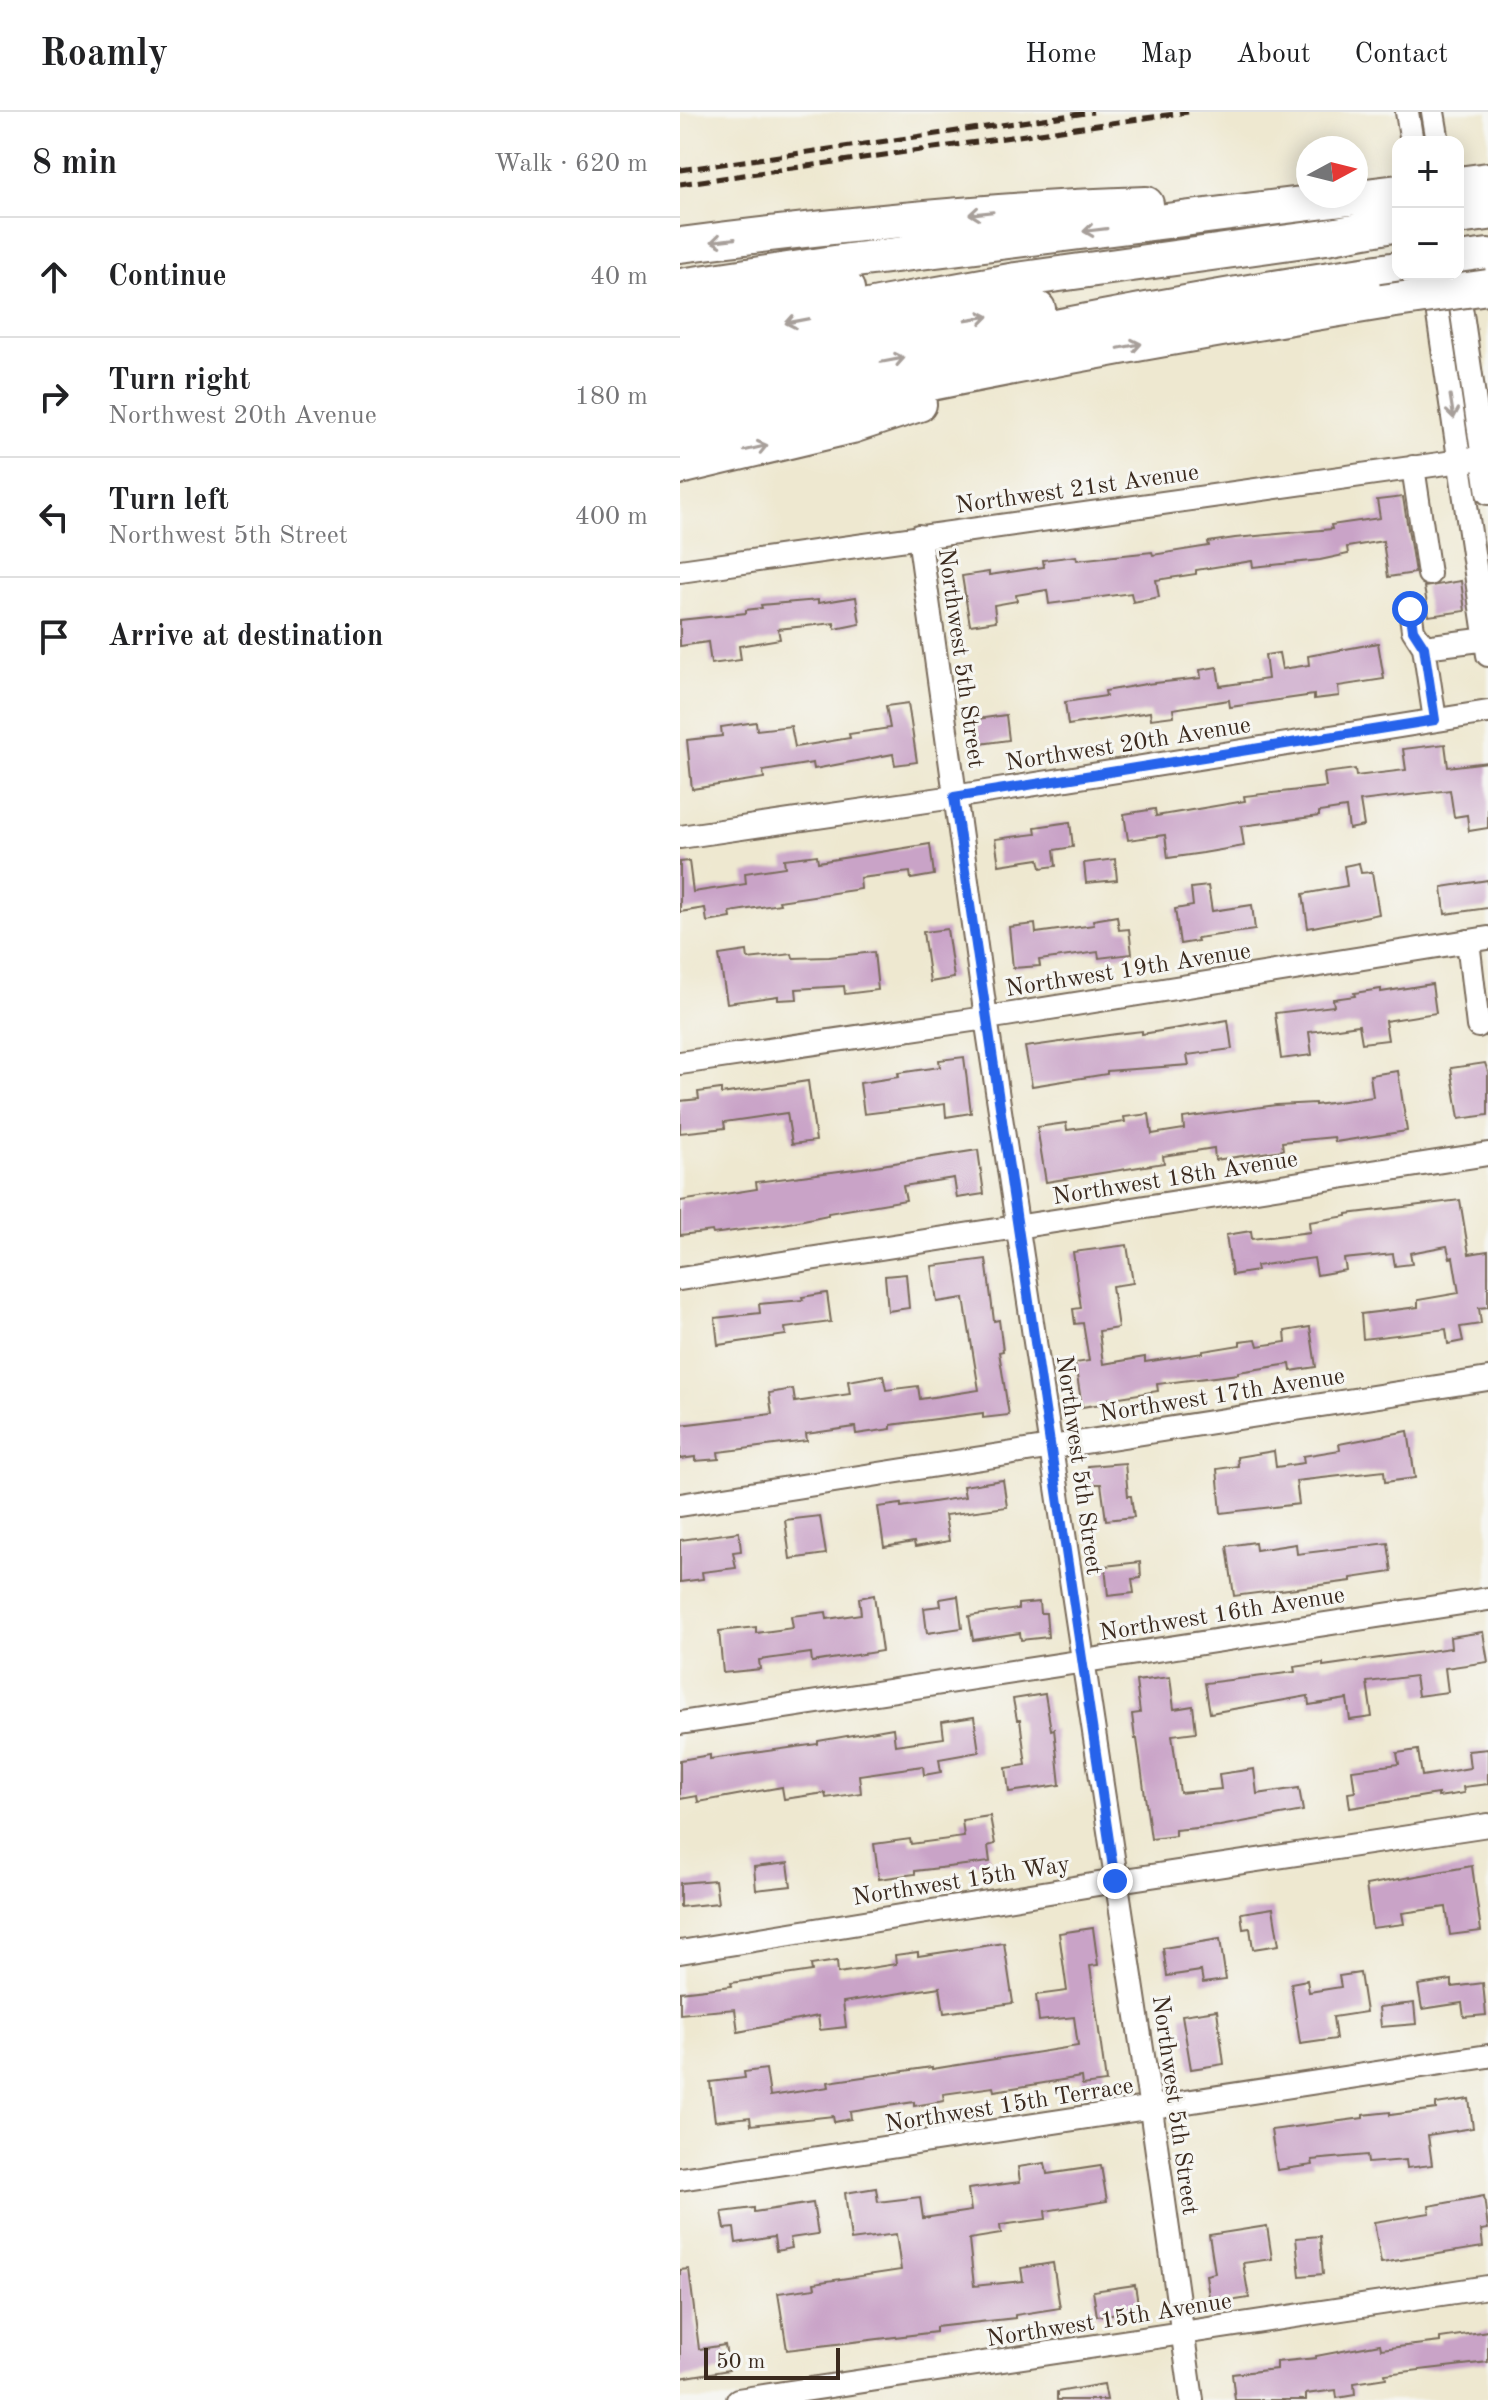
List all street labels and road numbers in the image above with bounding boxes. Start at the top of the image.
street label: Northwest 21st Avenue [954,461,1200,519]
street label: Northwest 5th Street [933,547,987,770]
street label: Northwest 20th Avenue [1004,714,1253,776]
street label: Northwest 19th Avenue [1004,940,1253,1002]
street label: Northwest 18th Avenue [1051,1148,1300,1210]
street label: Northwest 5th Street [1051,1354,1105,1577]
street label: Northwest 17th Avenue [1098,1365,1347,1427]
street label: Northwest 16th Avenue [1098,1584,1347,1646]
street label: Northwest 15th Way [851,1853,1072,1911]
street label: Northwest 5th Street [1147,1994,1201,2217]
street label: Northwest 15th Terrace [883,2074,1135,2137]
street label: Northwest 15th Avenue [985,2290,1234,2352]

